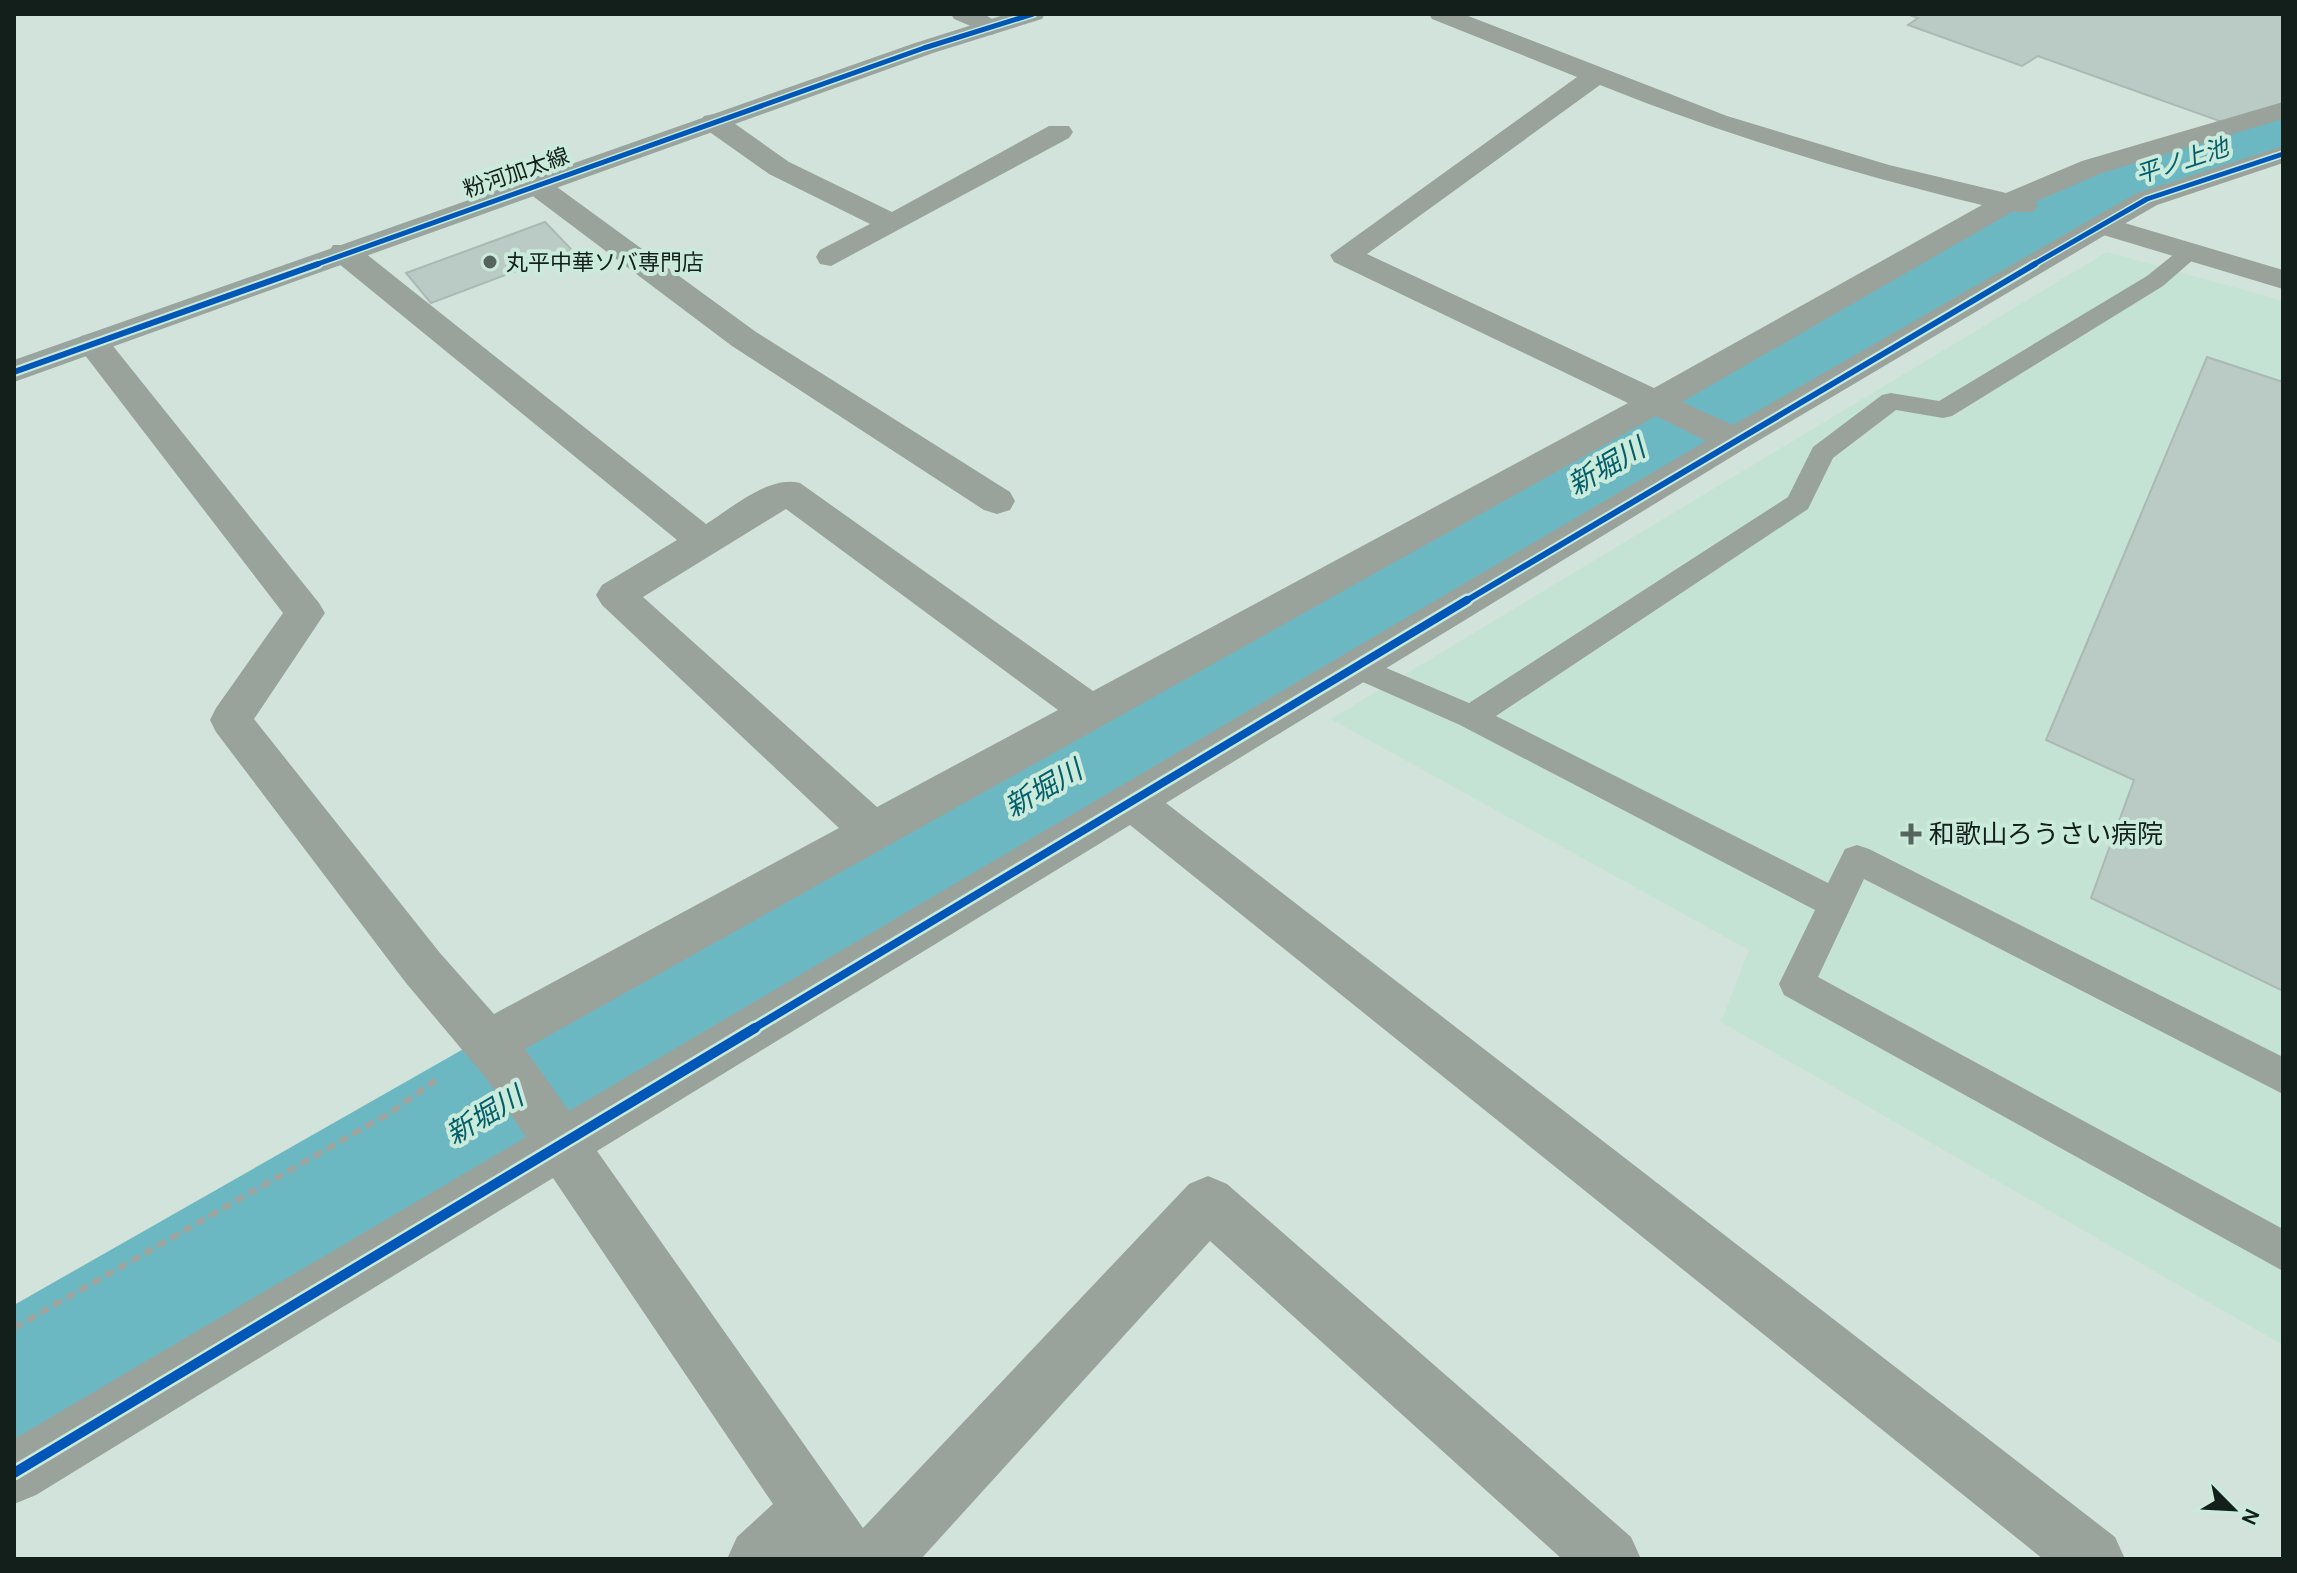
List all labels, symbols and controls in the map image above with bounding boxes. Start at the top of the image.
water label: 平ノ上池 [2132,132,2234,189]
street label: 粉河加太線 [460,143,573,203]
place label: 丸平中華ソバ専門店 [506,250,704,276]
marker: 丸平中華ソバ専門店 [481,253,499,271]
water label: 新堀川 [1562,430,1653,502]
water label: 新堀川 [999,752,1090,824]
place label: 和歌山ろうさい病院 [1929,819,2163,850]
marker: 和歌山ろうさい病院 [1900,823,1922,845]
water label: 新堀川 [440,1078,531,1151]
north arrow [2193,1469,2273,1549]
text: N [2235,1504,2265,1529]

